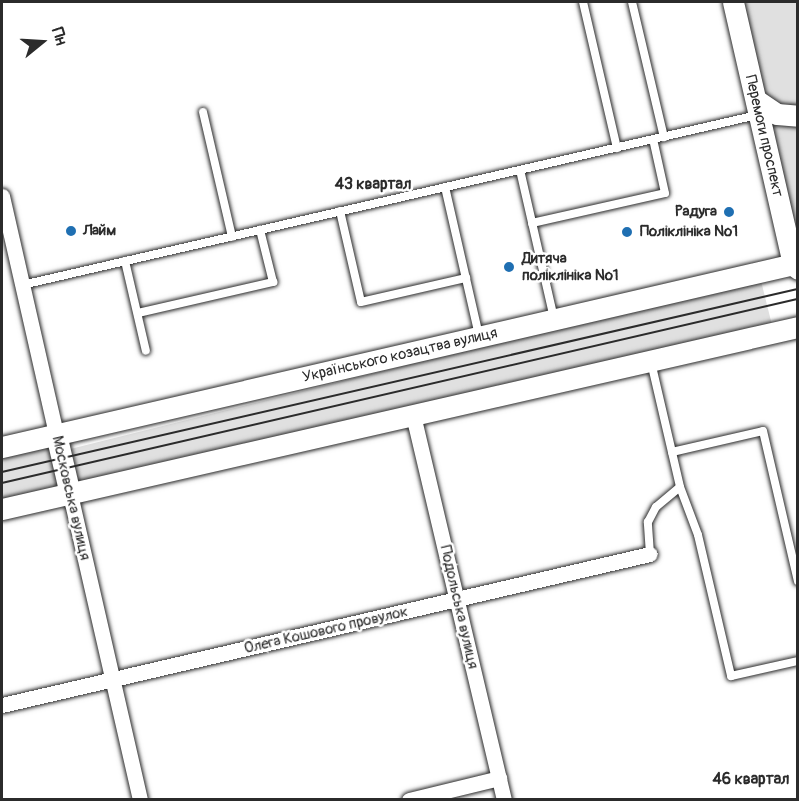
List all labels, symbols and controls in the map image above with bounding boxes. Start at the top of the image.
north arrow [12,12,72,72]
text: Пн [47,25,71,48]
street label: Перемоги проспект [741,73,787,199]
district label: 43 квартал [335,174,411,194]
place label: Радуга [675,203,717,221]
marker: Радуга [722,205,736,219]
place label: Лайм [83,222,116,240]
marker: Поліклініка №1 [618,223,636,241]
place label: Поліклініка №1 [640,223,738,241]
marker: Лайм [64,224,78,238]
place label: Дитяча поліклініка №1 [522,249,619,284]
marker: Дитяча поліклініка №1 [500,258,518,276]
street label: Українського козацтва вулиця [301,324,499,386]
street label: Московська вулиця [48,434,94,562]
street label: Подольська вулиця [436,543,482,671]
street label: Олега Кошового провулок [242,602,410,658]
district label: 46 квартал [712,769,790,789]

